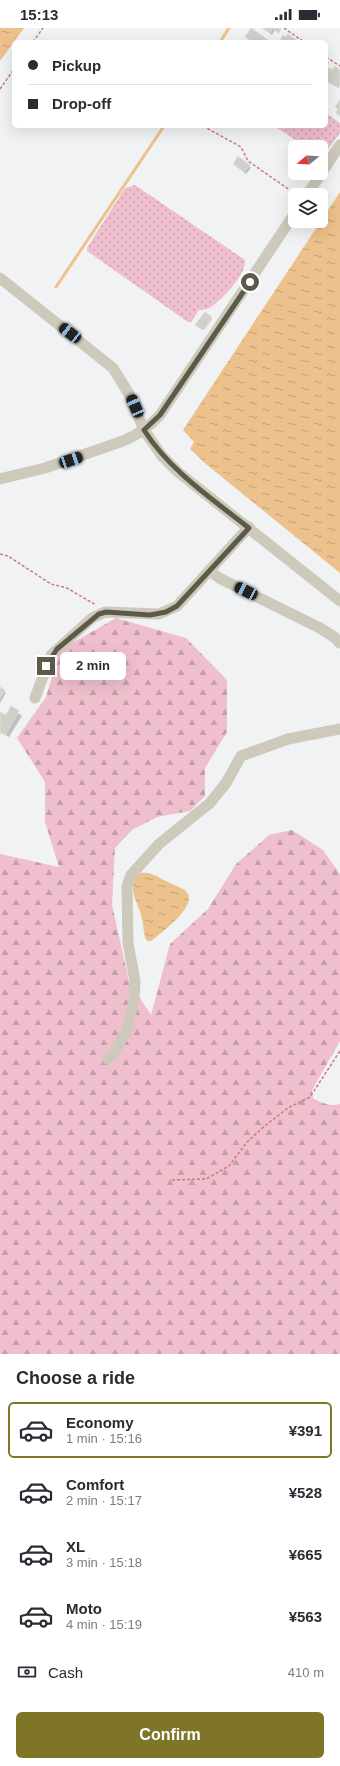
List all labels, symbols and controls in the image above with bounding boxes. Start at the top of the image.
text: 15:13 [20,6,58,23]
text: Pickup [52,57,101,74]
text: Drop-off [52,95,111,112]
north arrow [288,140,328,180]
map controls [288,140,328,228]
button: layers [288,188,328,228]
route start [241,273,259,291]
car [57,321,83,345]
car [125,393,145,419]
car [58,450,84,470]
car [233,580,259,602]
callout: 2 min [60,652,126,680]
route end [37,657,55,675]
text: 2 min [76,658,110,673]
text: Choose a ride [16,1368,135,1388]
icon: car [18,1412,54,1448]
text: Economy [66,1414,134,1431]
text: ¥391 [289,1422,322,1439]
text: 1 min · 15:16 [66,1431,142,1446]
icon: car [18,1474,54,1510]
text: Comfort [66,1476,124,1493]
text: ¥528 [289,1484,322,1501]
text: 2 min · 15:17 [66,1493,142,1508]
icon: car [18,1536,54,1572]
text: XL [66,1538,85,1555]
text: ¥665 [289,1546,322,1563]
text: 3 min · 15:18 [66,1555,142,1570]
icon: car [18,1598,54,1634]
text: Moto [66,1600,102,1617]
text: ¥563 [289,1608,322,1625]
text: 4 min · 15:19 [66,1617,142,1632]
icon: cash [16,1661,38,1683]
text: Cash [48,1664,83,1681]
text: 410 m [288,1665,324,1680]
button: Confirm [16,1712,324,1758]

